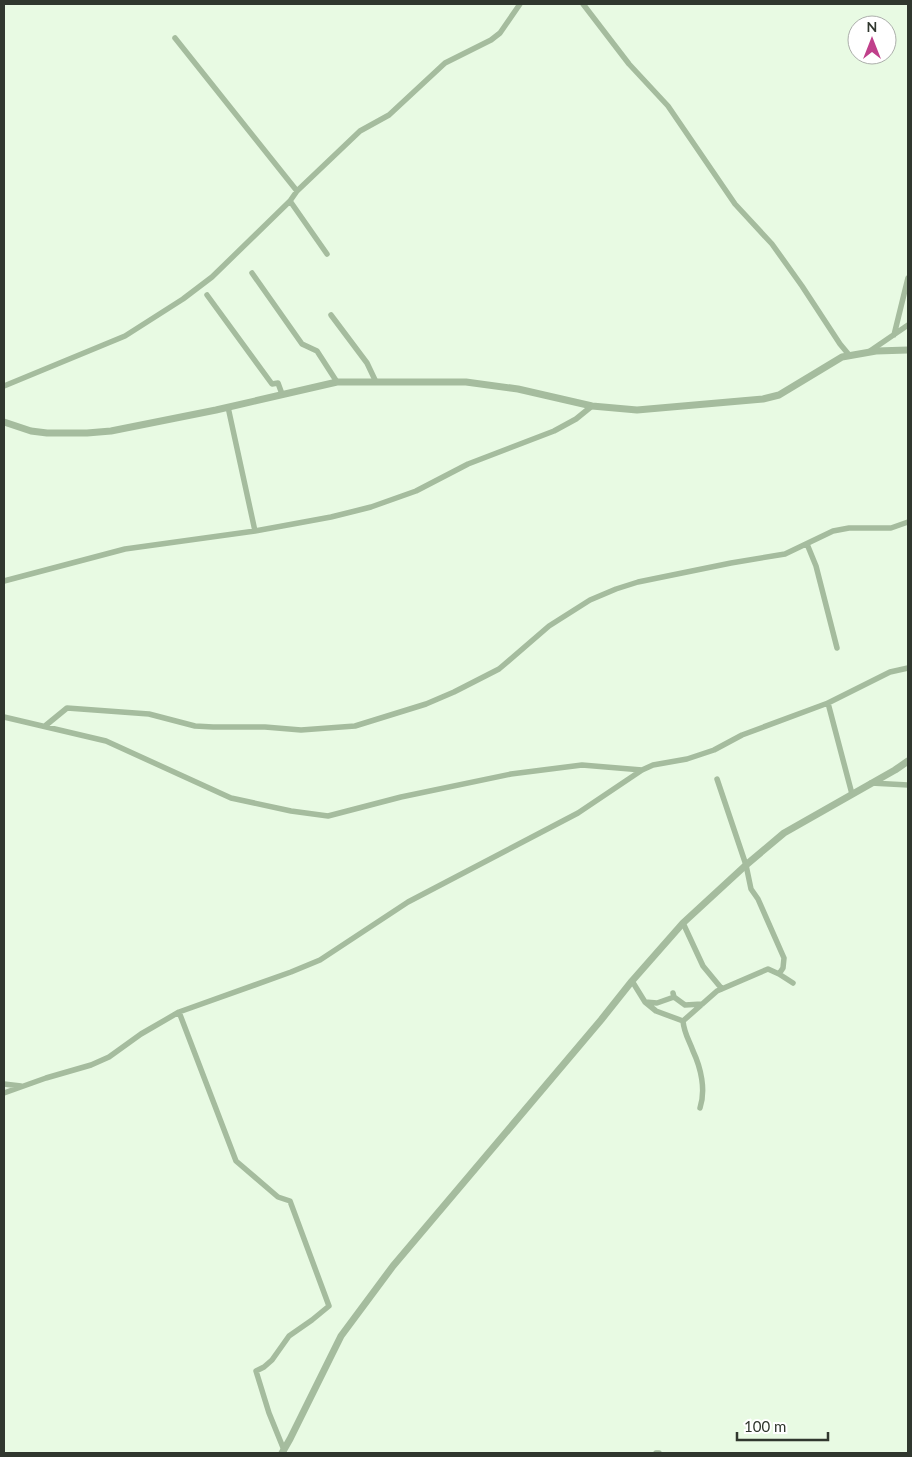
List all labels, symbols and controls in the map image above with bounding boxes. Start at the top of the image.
north arrow [847,15,897,65]
text: N [867,18,877,35]
scale bar [737,1410,828,1442]
text: 100 m [744,1417,786,1435]

